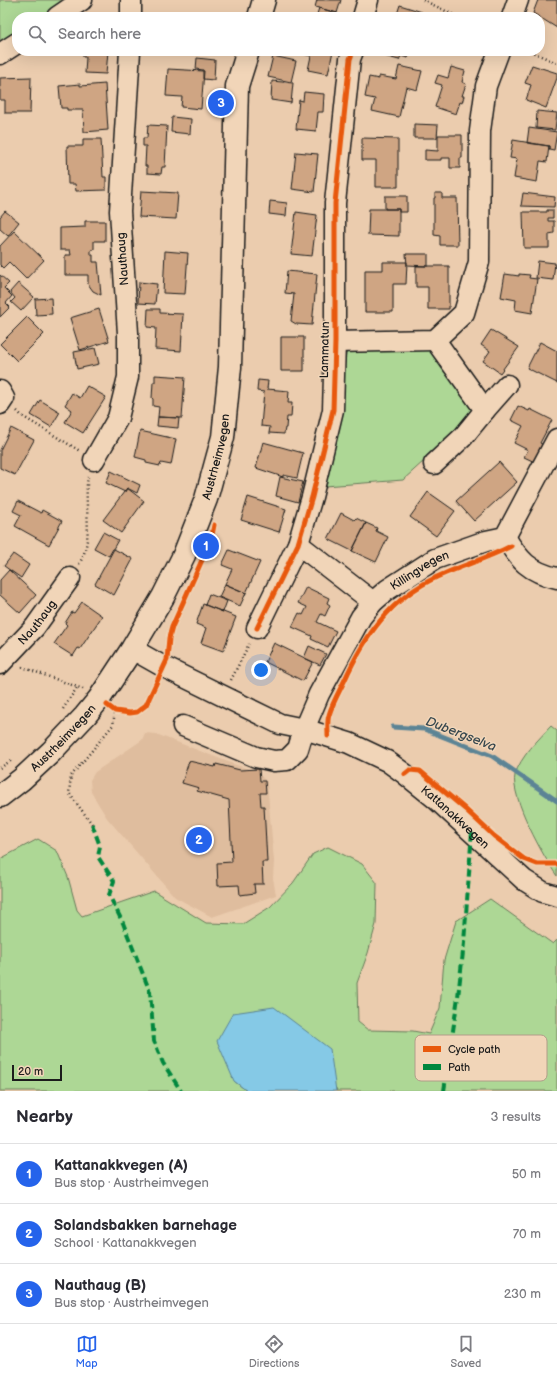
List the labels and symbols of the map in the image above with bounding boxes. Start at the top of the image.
pin: 3 [208,88,234,118]
street label: Nauthaug [114,232,132,286]
street label: Lammatun [317,321,333,379]
street label: Austrheimvegen [199,413,233,502]
pin: 1 [193,531,219,561]
street label: Killingvegen [387,547,451,593]
street label: Nauthaug [15,597,60,648]
your location [251,660,271,680]
street label: Austrheimvegen [27,701,99,775]
water label: Dubergselva [424,713,498,755]
street label: Kattanakkvegen [418,782,493,852]
pin: 2 [186,825,212,855]
legend [415,1035,547,1081]
text: Cycle path [448,1043,500,1056]
text: Path [448,1061,470,1074]
scale bar [12,1063,62,1082]

